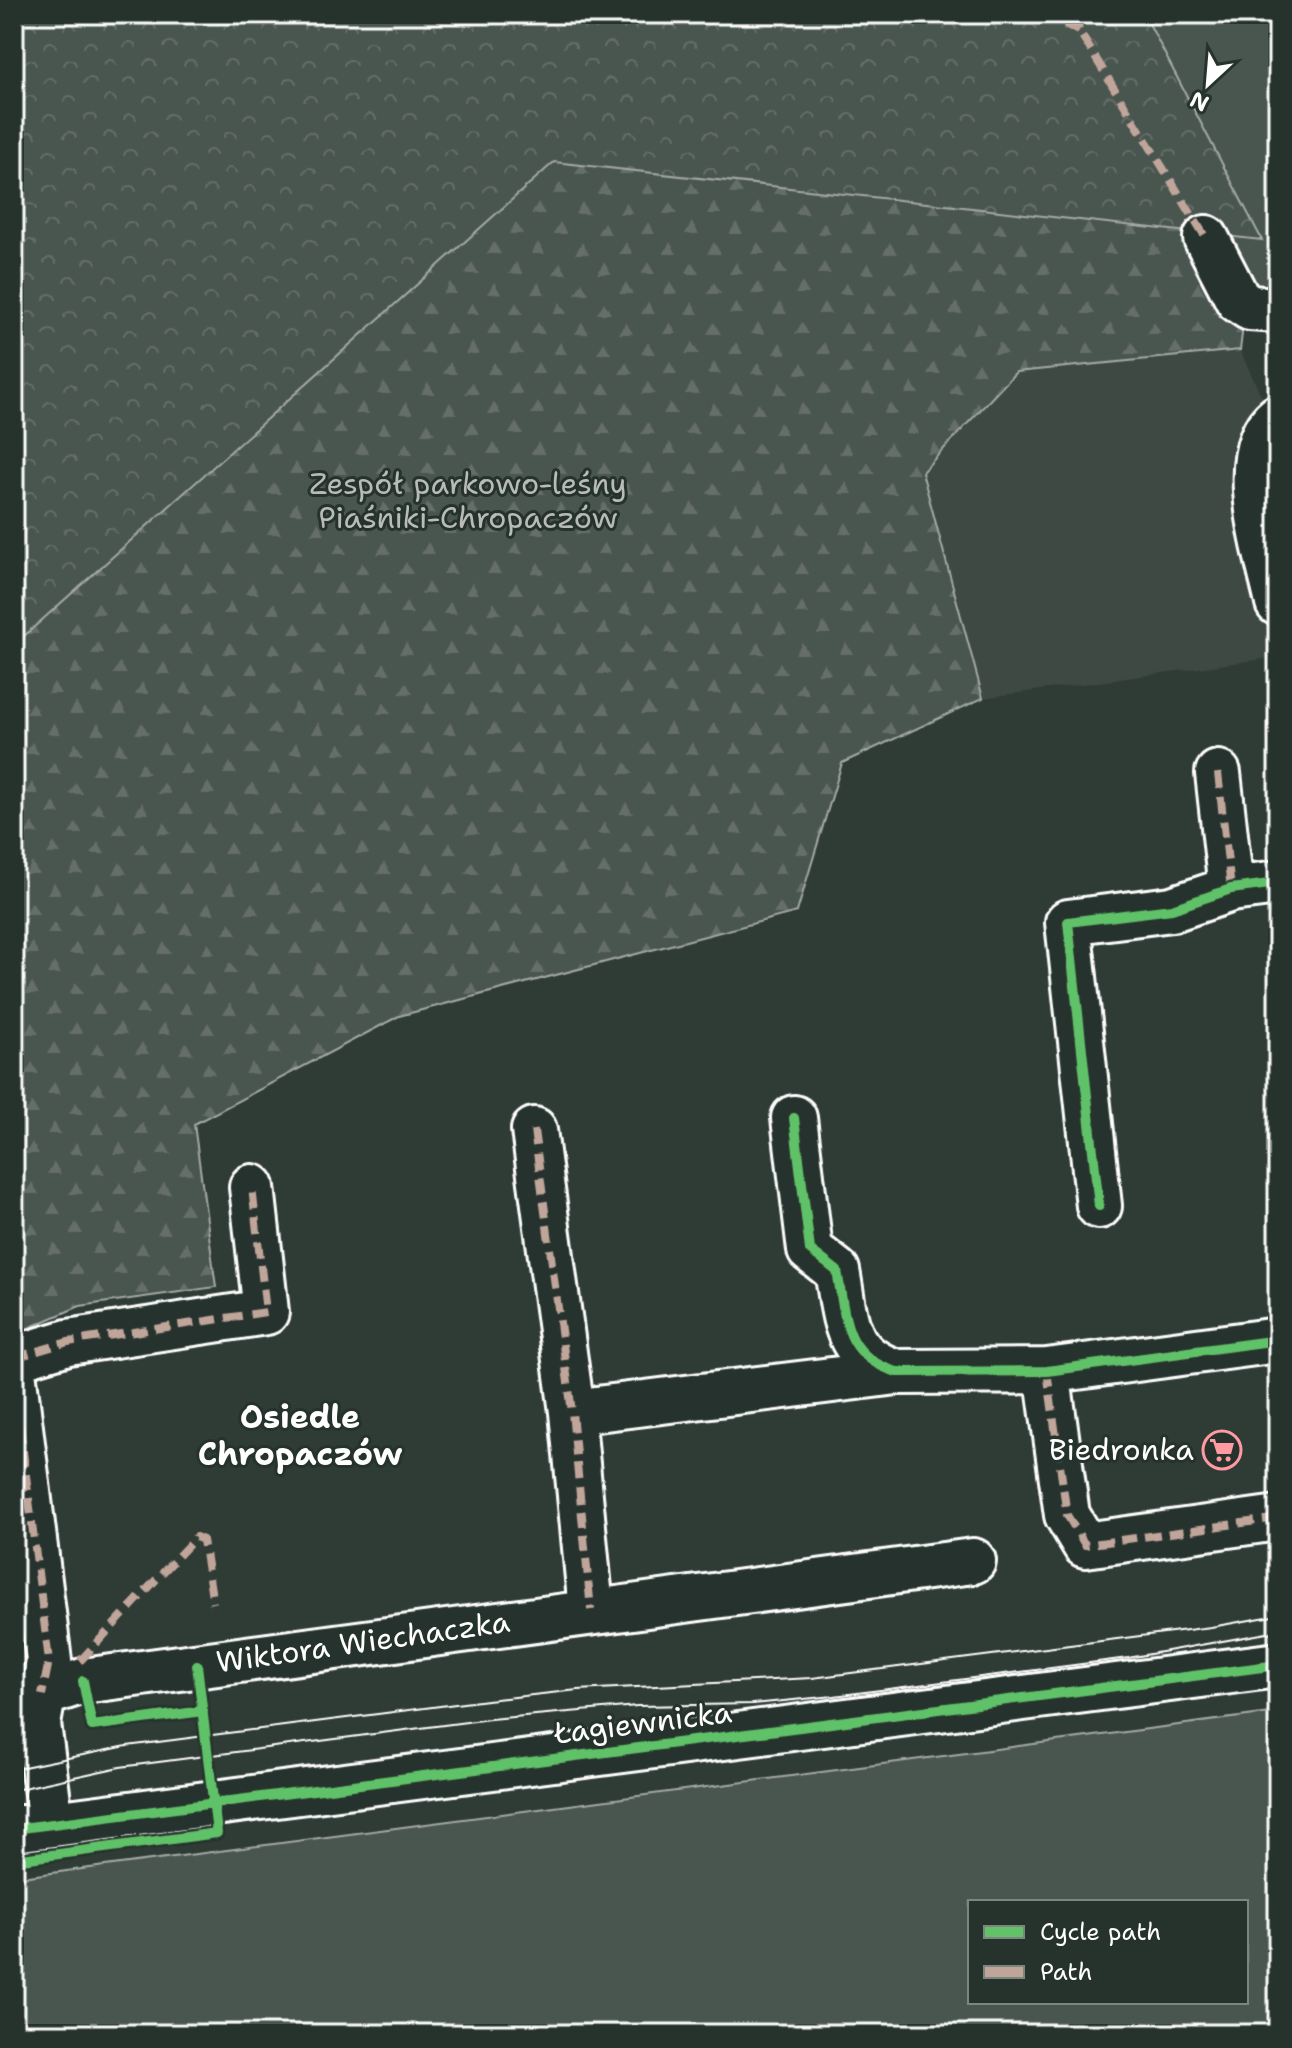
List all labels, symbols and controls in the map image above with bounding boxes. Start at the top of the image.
north arrow [1168,44,1248,124]
text: N [1185,85,1214,118]
park label: Zespół parkowo-leśny Piaśniki-Chropaczów [309,463,627,538]
district label: Osiedle Chropaczów [198,1395,402,1475]
place label: Biedronka [1049,1429,1194,1470]
supermarket icon: Biedronka [1201,1429,1243,1471]
street label: Wiktora Wiechaczka [213,1601,513,1682]
street label: Łagiewnicka [551,1691,734,1754]
legend [968,1900,1248,2004]
text: Cycle path [1040,1916,1161,1948]
text: Path [1040,1956,1092,1988]

